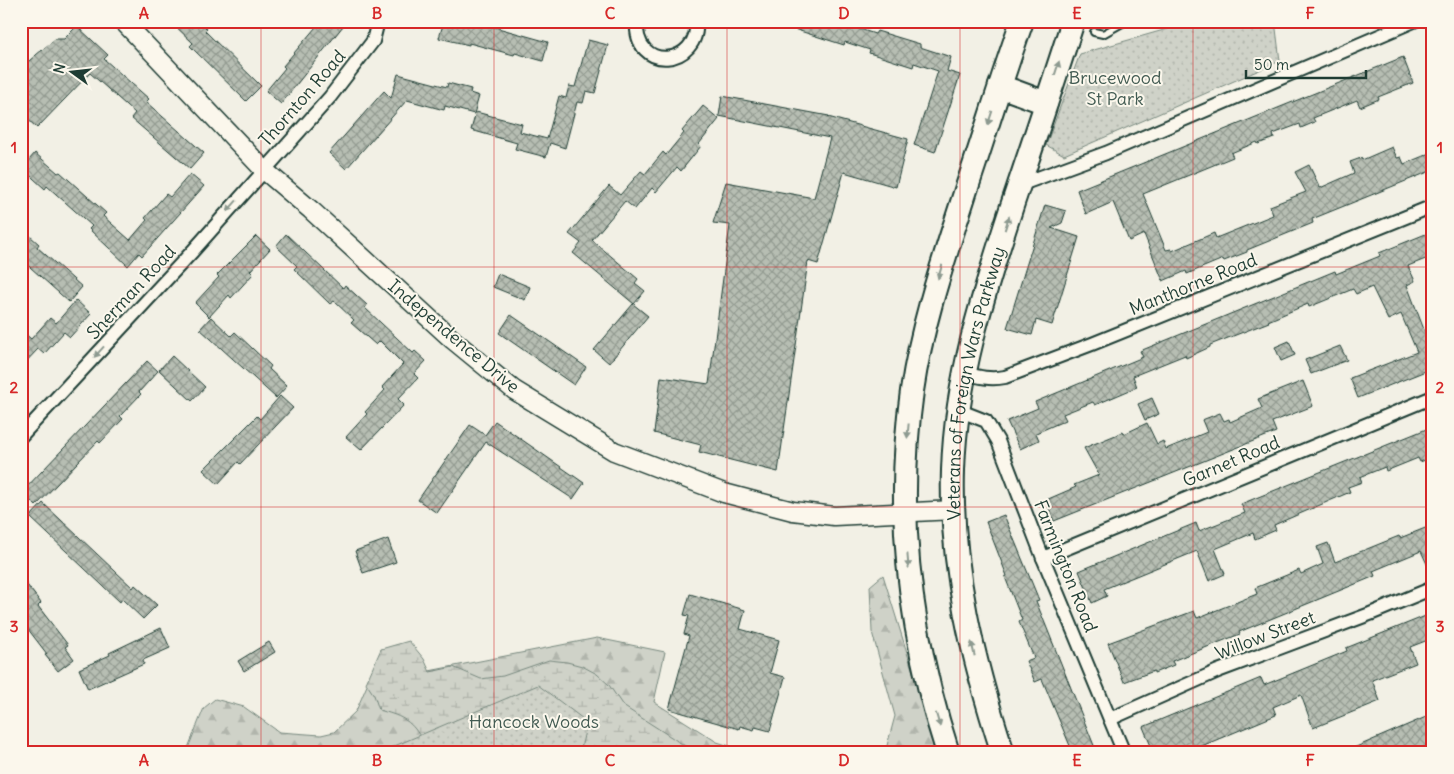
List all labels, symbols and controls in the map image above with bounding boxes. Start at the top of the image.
text: A [139,3,149,23]
text: B [372,3,383,23]
text: C [605,3,616,23]
text: D [838,3,850,23]
text: E [1072,3,1082,23]
text: F [1305,3,1315,23]
street label: Thornton Road [254,45,351,151]
north arrow [48,48,98,98]
scale bar [1246,48,1366,80]
text: 50 m [1254,55,1289,74]
one-way arrow [1054,61,1062,76]
text: N [49,62,69,76]
park label: Brucewood St Park [1068,66,1162,110]
one-way arrow [986,110,994,125]
text: 1 [11,137,17,157]
text: 1 [1437,137,1443,157]
one-way arrow [226,200,237,213]
one-way arrow [1004,215,1011,230]
street label: Sherman Road [82,240,181,344]
street label: Veterans of Foreign Wars Parkway [941,243,1010,521]
street label: Manthorne Road [1126,248,1261,320]
one-way arrow [935,265,943,280]
street label: Independence Drive [384,274,524,398]
one-way arrow [93,345,105,357]
text: 2 [10,377,19,397]
text: 2 [1436,377,1445,397]
one-way arrow [904,423,912,439]
street label: Garnet Road [1179,430,1283,492]
street label: Farmington Road [1029,497,1103,636]
one-way arrow [904,553,912,569]
street label: Willow Street [1212,605,1318,665]
text: 3 [9,616,19,636]
text: 3 [1435,616,1445,636]
one-way arrow [969,642,977,657]
park label: Hancock Woods [469,710,599,733]
one-way arrow [934,713,942,728]
text: A [139,750,149,770]
text: B [372,750,383,770]
text: C [605,750,616,770]
text: D [838,750,850,770]
text: E [1072,750,1082,770]
text: F [1305,750,1315,770]

